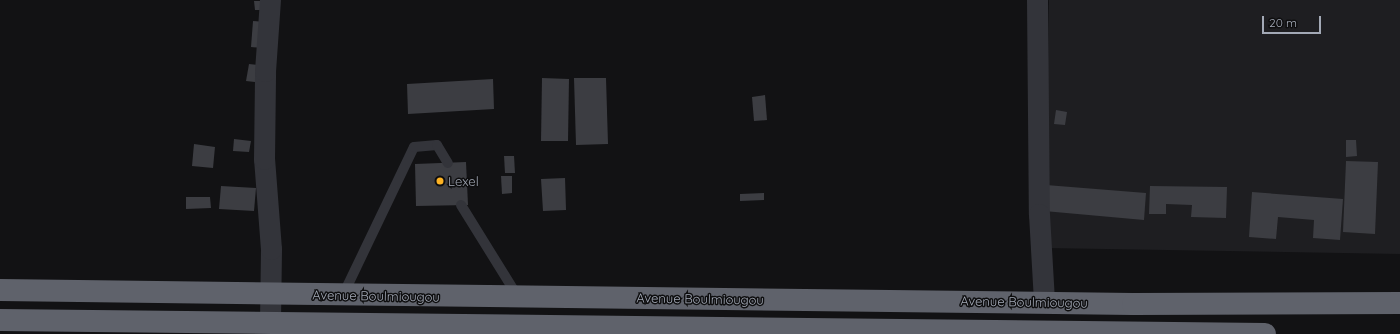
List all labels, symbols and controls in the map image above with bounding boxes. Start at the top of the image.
scale bar [1264,8,1323,34]
text: 20 m [1269,15,1297,30]
place label: Lexel [448,173,479,189]
marker: Lexel [435,176,445,186]
street label: Avenue Boulmiougou [312,287,440,305]
street label: Avenue Boulmiougou [636,290,764,308]
street label: Avenue Boulmiougou [960,293,1088,311]

